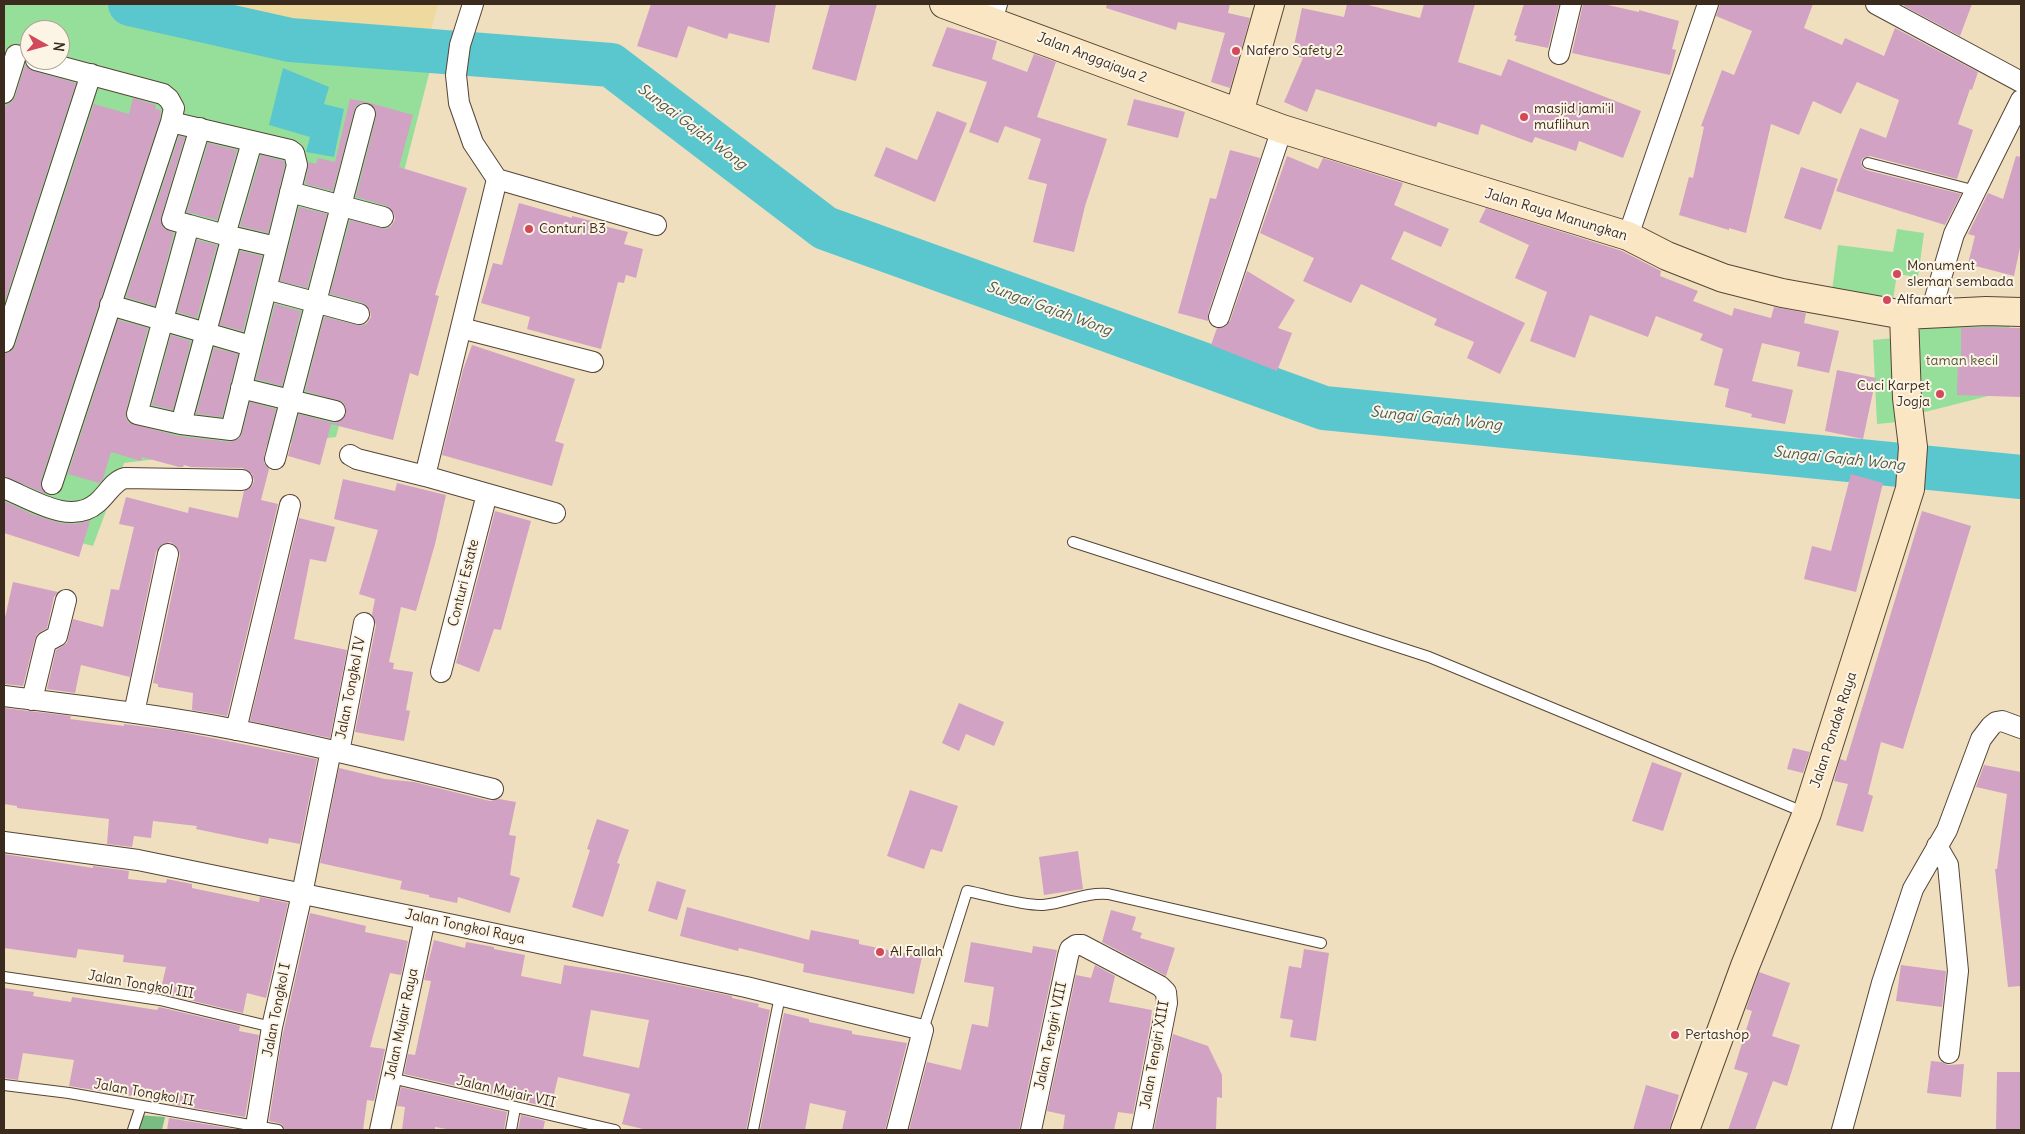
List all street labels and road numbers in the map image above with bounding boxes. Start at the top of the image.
street label: Jalan Anggajaya 2 [1035,29,1149,87]
street label: Jalan Raya Manungkan [1483,185,1629,245]
street label: Conturi Estate [445,538,483,628]
street label: Jalan Tongkol IV [333,635,369,741]
street label: Jalan Pondok Raya [1807,670,1861,790]
street label: Jalan Tongkol Raya [404,906,526,948]
street label: Jalan Tongkol I [260,962,294,1058]
street label: Jalan Tongkol III [87,967,195,1003]
street label: Jalan Mujair Raya [382,967,422,1081]
street label: Jalan Tengiri VIII [1031,981,1071,1091]
street label: Jalan Tengiri XIII [1137,999,1173,1111]
street label: Jalan Mujair VII [455,1072,557,1112]
street label: Jalan Tongkol II [93,1076,195,1110]

